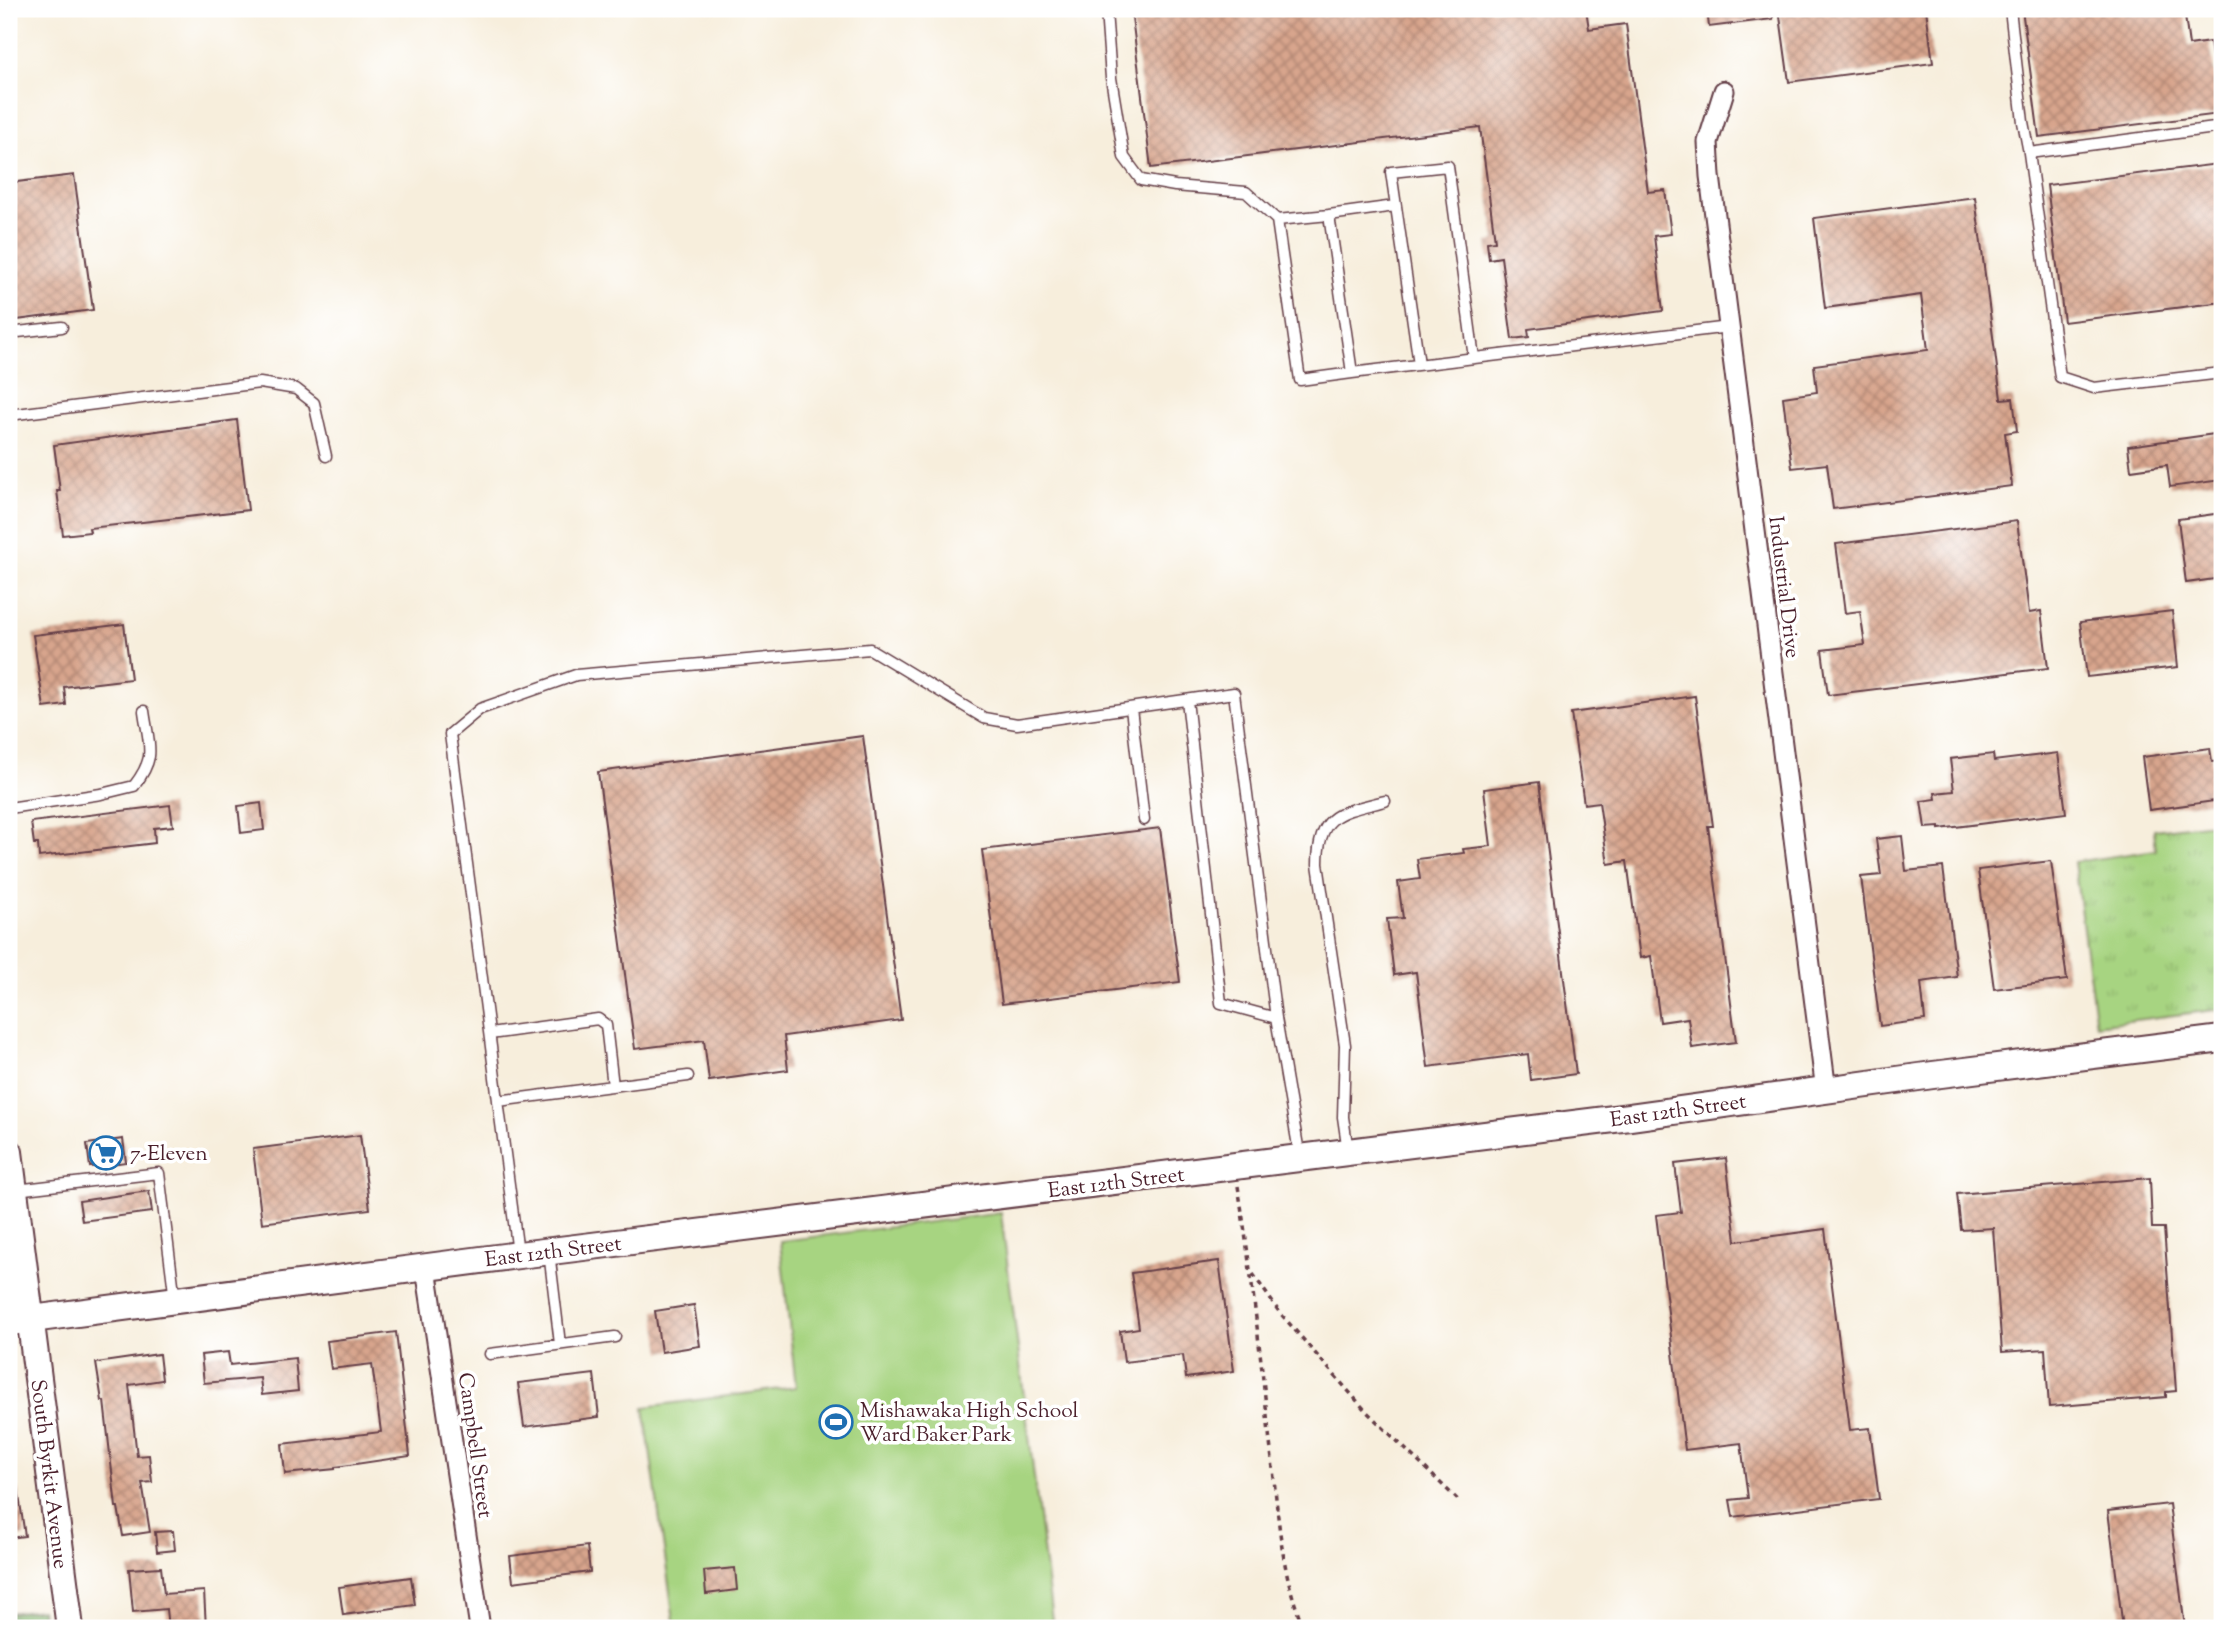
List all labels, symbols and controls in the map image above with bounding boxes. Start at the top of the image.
street label: Industrial Drive [1759,515,1807,660]
street label: East 12th Street [1608,1088,1748,1136]
supermarket icon: 7-Eleven [87,1134,125,1172]
place label: 7-Eleven [130,1140,208,1170]
street label: East 12th Street [1046,1161,1186,1207]
street label: East 12th Street [483,1230,623,1276]
street label: Campbell Street [449,1371,499,1520]
street label: South Byrkit Avenue [22,1378,75,1571]
place label: Mishawaka High School Ward Baker Park [860,1397,1079,1451]
sports icon: Mishawaka High School Ward Baker Park [817,1403,855,1441]

